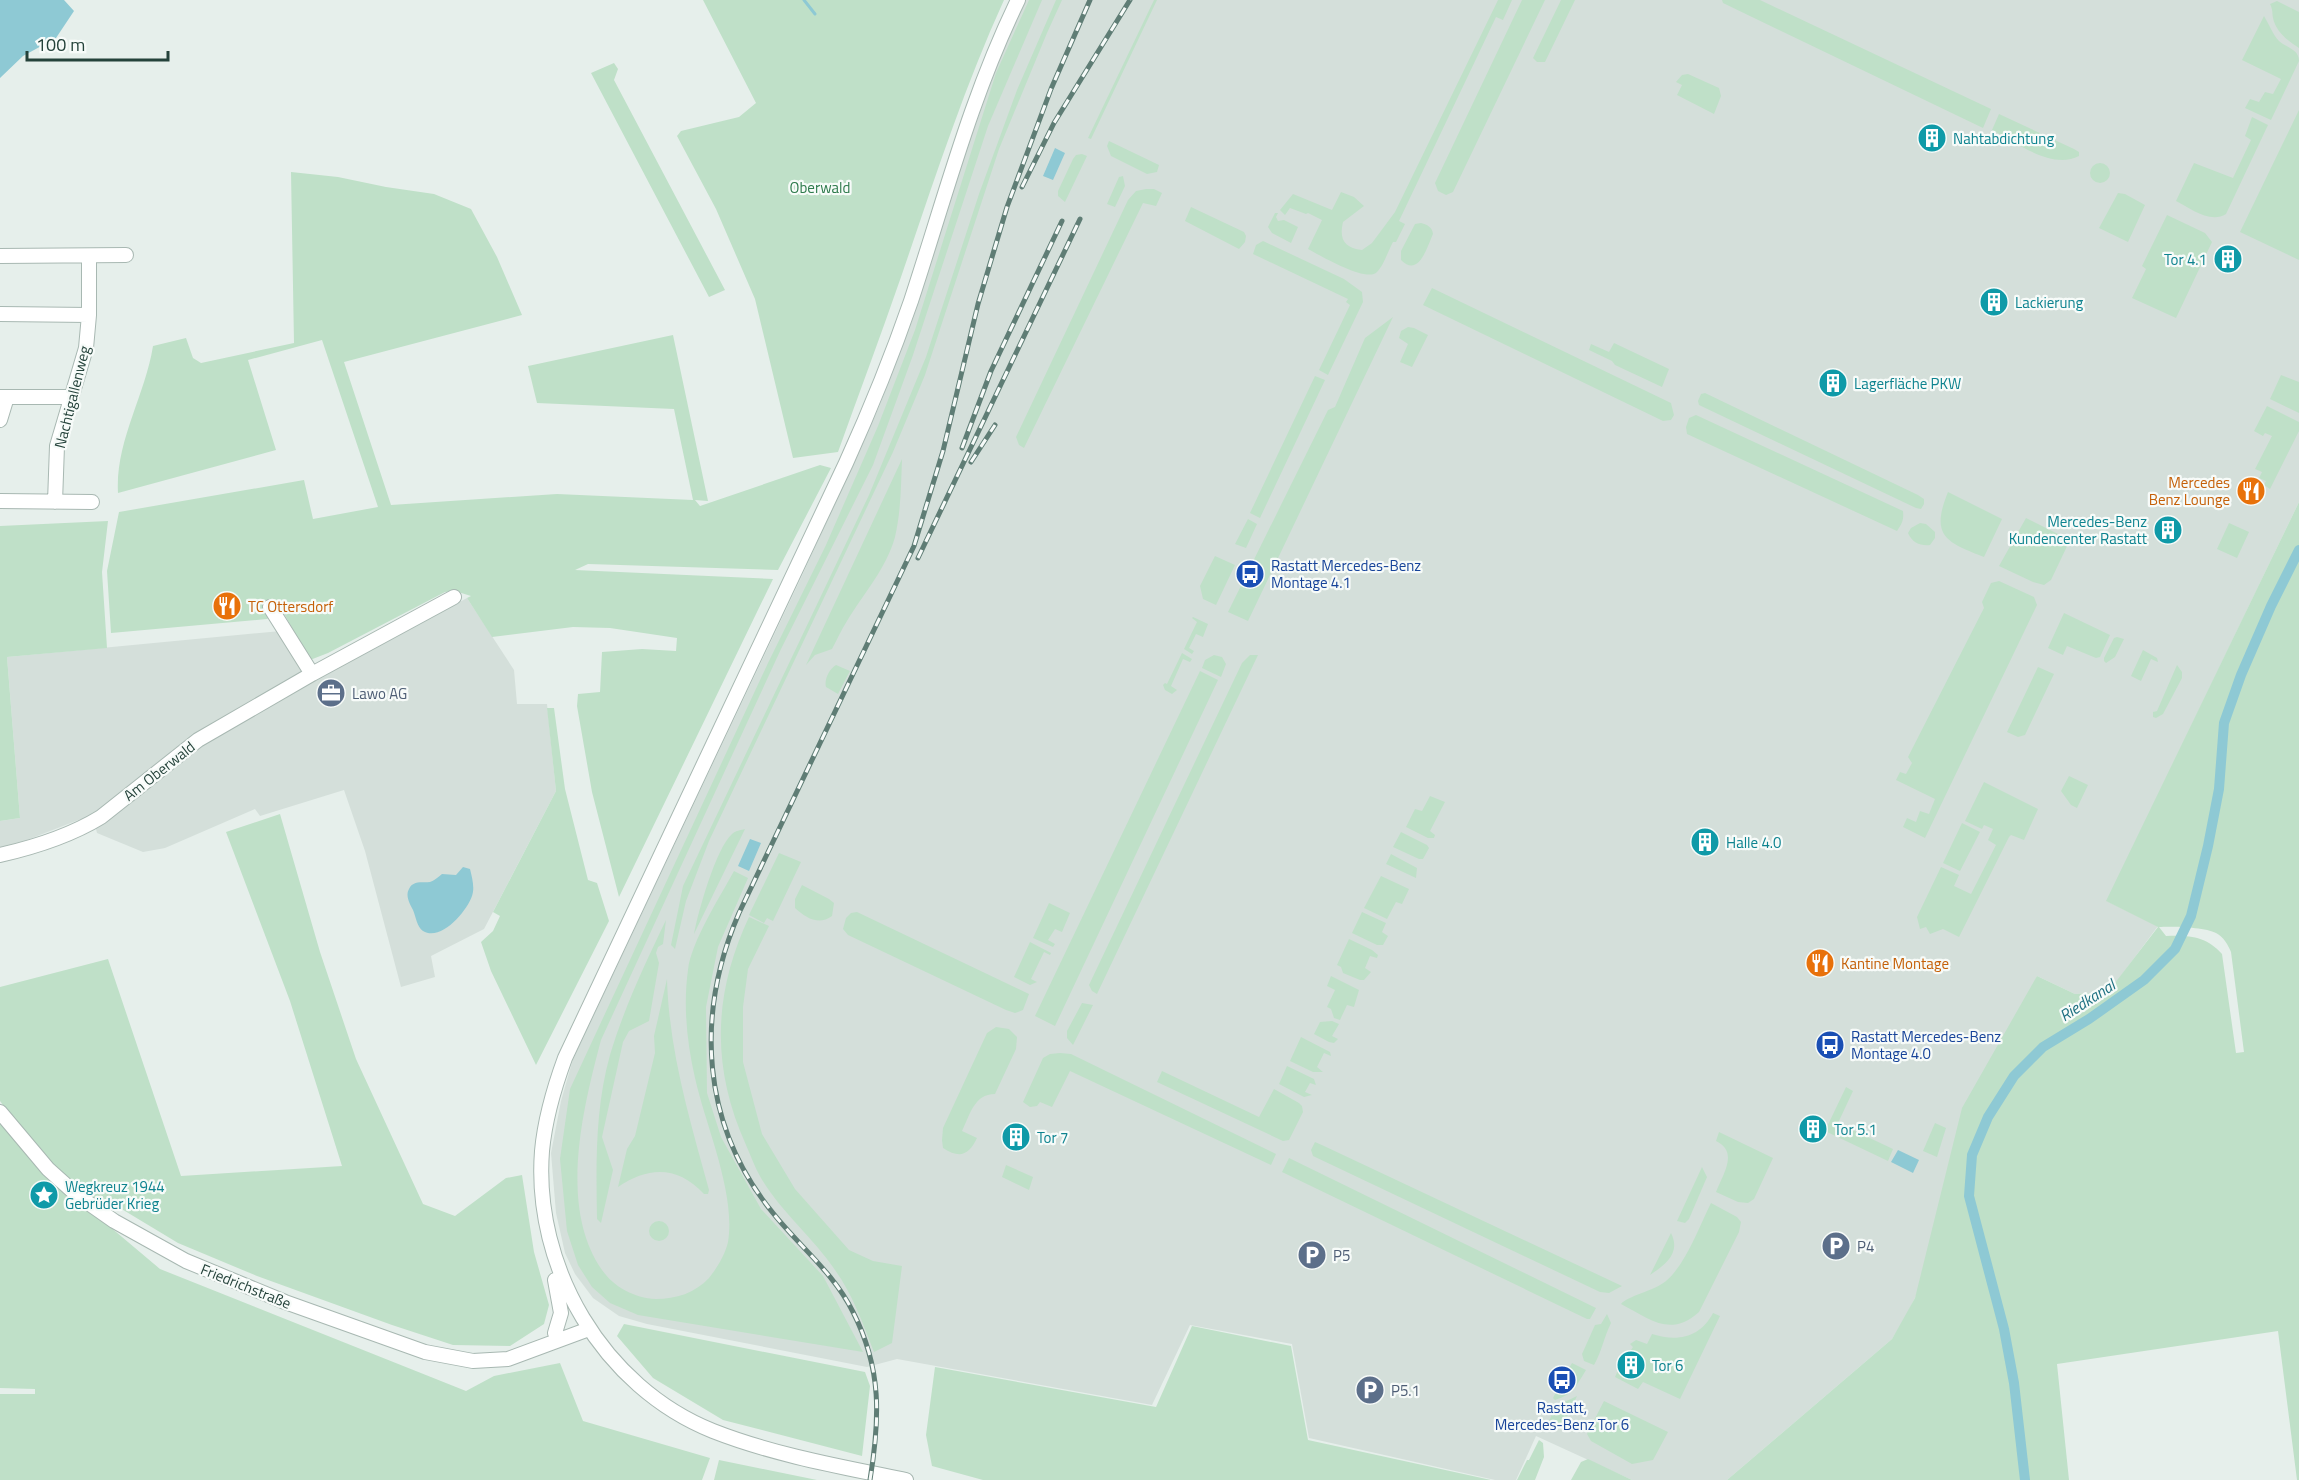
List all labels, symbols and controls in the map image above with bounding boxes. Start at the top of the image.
scale bar [27,24,168,62]
text: 100 m [36,31,85,58]
building icon: Nahtabdichtung [1916,122,1948,154]
place label: Nahtabdichtung [1953,127,2054,150]
park label: Oberwald [790,176,850,199]
building icon: Tor 4.1 [2212,243,2244,275]
place label: Tor 4.1 [2164,248,2207,271]
building icon: Lackierung [1978,286,2010,318]
place label: Lackierung [2015,291,2083,314]
street label: Nachtigallenweg [48,343,96,451]
building icon: Lagerfläche PKW [1817,367,1849,399]
place label: Lagerfläche PKW [1854,372,1961,395]
place label: Mercedes Benz Lounge [2149,471,2230,511]
restaurant icon: Mercedes Benz Lounge [2235,475,2267,507]
place label: Mercedes-Benz Kundencenter Rastatt [2009,510,2148,550]
building icon: Mercedes-Benz Kundencenter Rastatt [2152,514,2184,546]
place label: Rastatt Mercedes-Benz Montage 4.1 [1271,554,1421,594]
bus stop icon: Rastatt Mercedes-Benz Montage 4.1 [1234,558,1266,590]
restaurant icon: TC Ottersdorf [211,590,243,622]
place label: TC Ottersdorf [248,595,333,618]
office icon: Lawo AG [315,677,347,709]
place label: Lawo AG [352,682,407,705]
street label: Am Oberwald [118,736,200,806]
building icon: Halle 4.0 [1689,826,1721,858]
place label: Halle 4.0 [1726,831,1782,854]
restaurant icon: Kantine Montage [1804,947,1836,979]
place label: Kantine Montage [1841,952,1949,975]
water label: Riedkanal [2054,972,2121,1027]
place label: Rastatt Mercedes-Benz Montage 4.0 [1851,1025,2001,1065]
bus stop icon: Rastatt Mercedes-Benz Montage 4.0 [1814,1029,1846,1061]
building icon: Tor 5.1 [1797,1113,1829,1145]
place label: Tor 5.1 [1834,1118,1877,1141]
building icon: Tor 7 [1000,1121,1032,1153]
place label: Tor 7 [1037,1126,1068,1149]
place label: Wegkreuz 1944 Gebrüder Krieg [65,1175,165,1215]
place icon: Wegkreuz 1944 Gebrüder Krieg [28,1179,60,1211]
parking icon: P4 [1820,1230,1852,1262]
place label: P4 [1857,1235,1874,1258]
parking icon: P5 [1296,1239,1328,1271]
place label: P5 [1333,1244,1350,1267]
street label: Friedrichstraße [197,1257,295,1315]
building icon: Tor 6 [1615,1349,1647,1381]
place label: Tor 6 [1652,1354,1683,1377]
bus stop icon: Rastatt, Mercedes-Benz Tor 6 [1546,1364,1578,1396]
parking icon: P5.1 [1354,1374,1386,1406]
place label: P5.1 [1391,1379,1420,1402]
place label: Rastatt, Mercedes-Benz Tor 6 [1495,1396,1629,1436]

